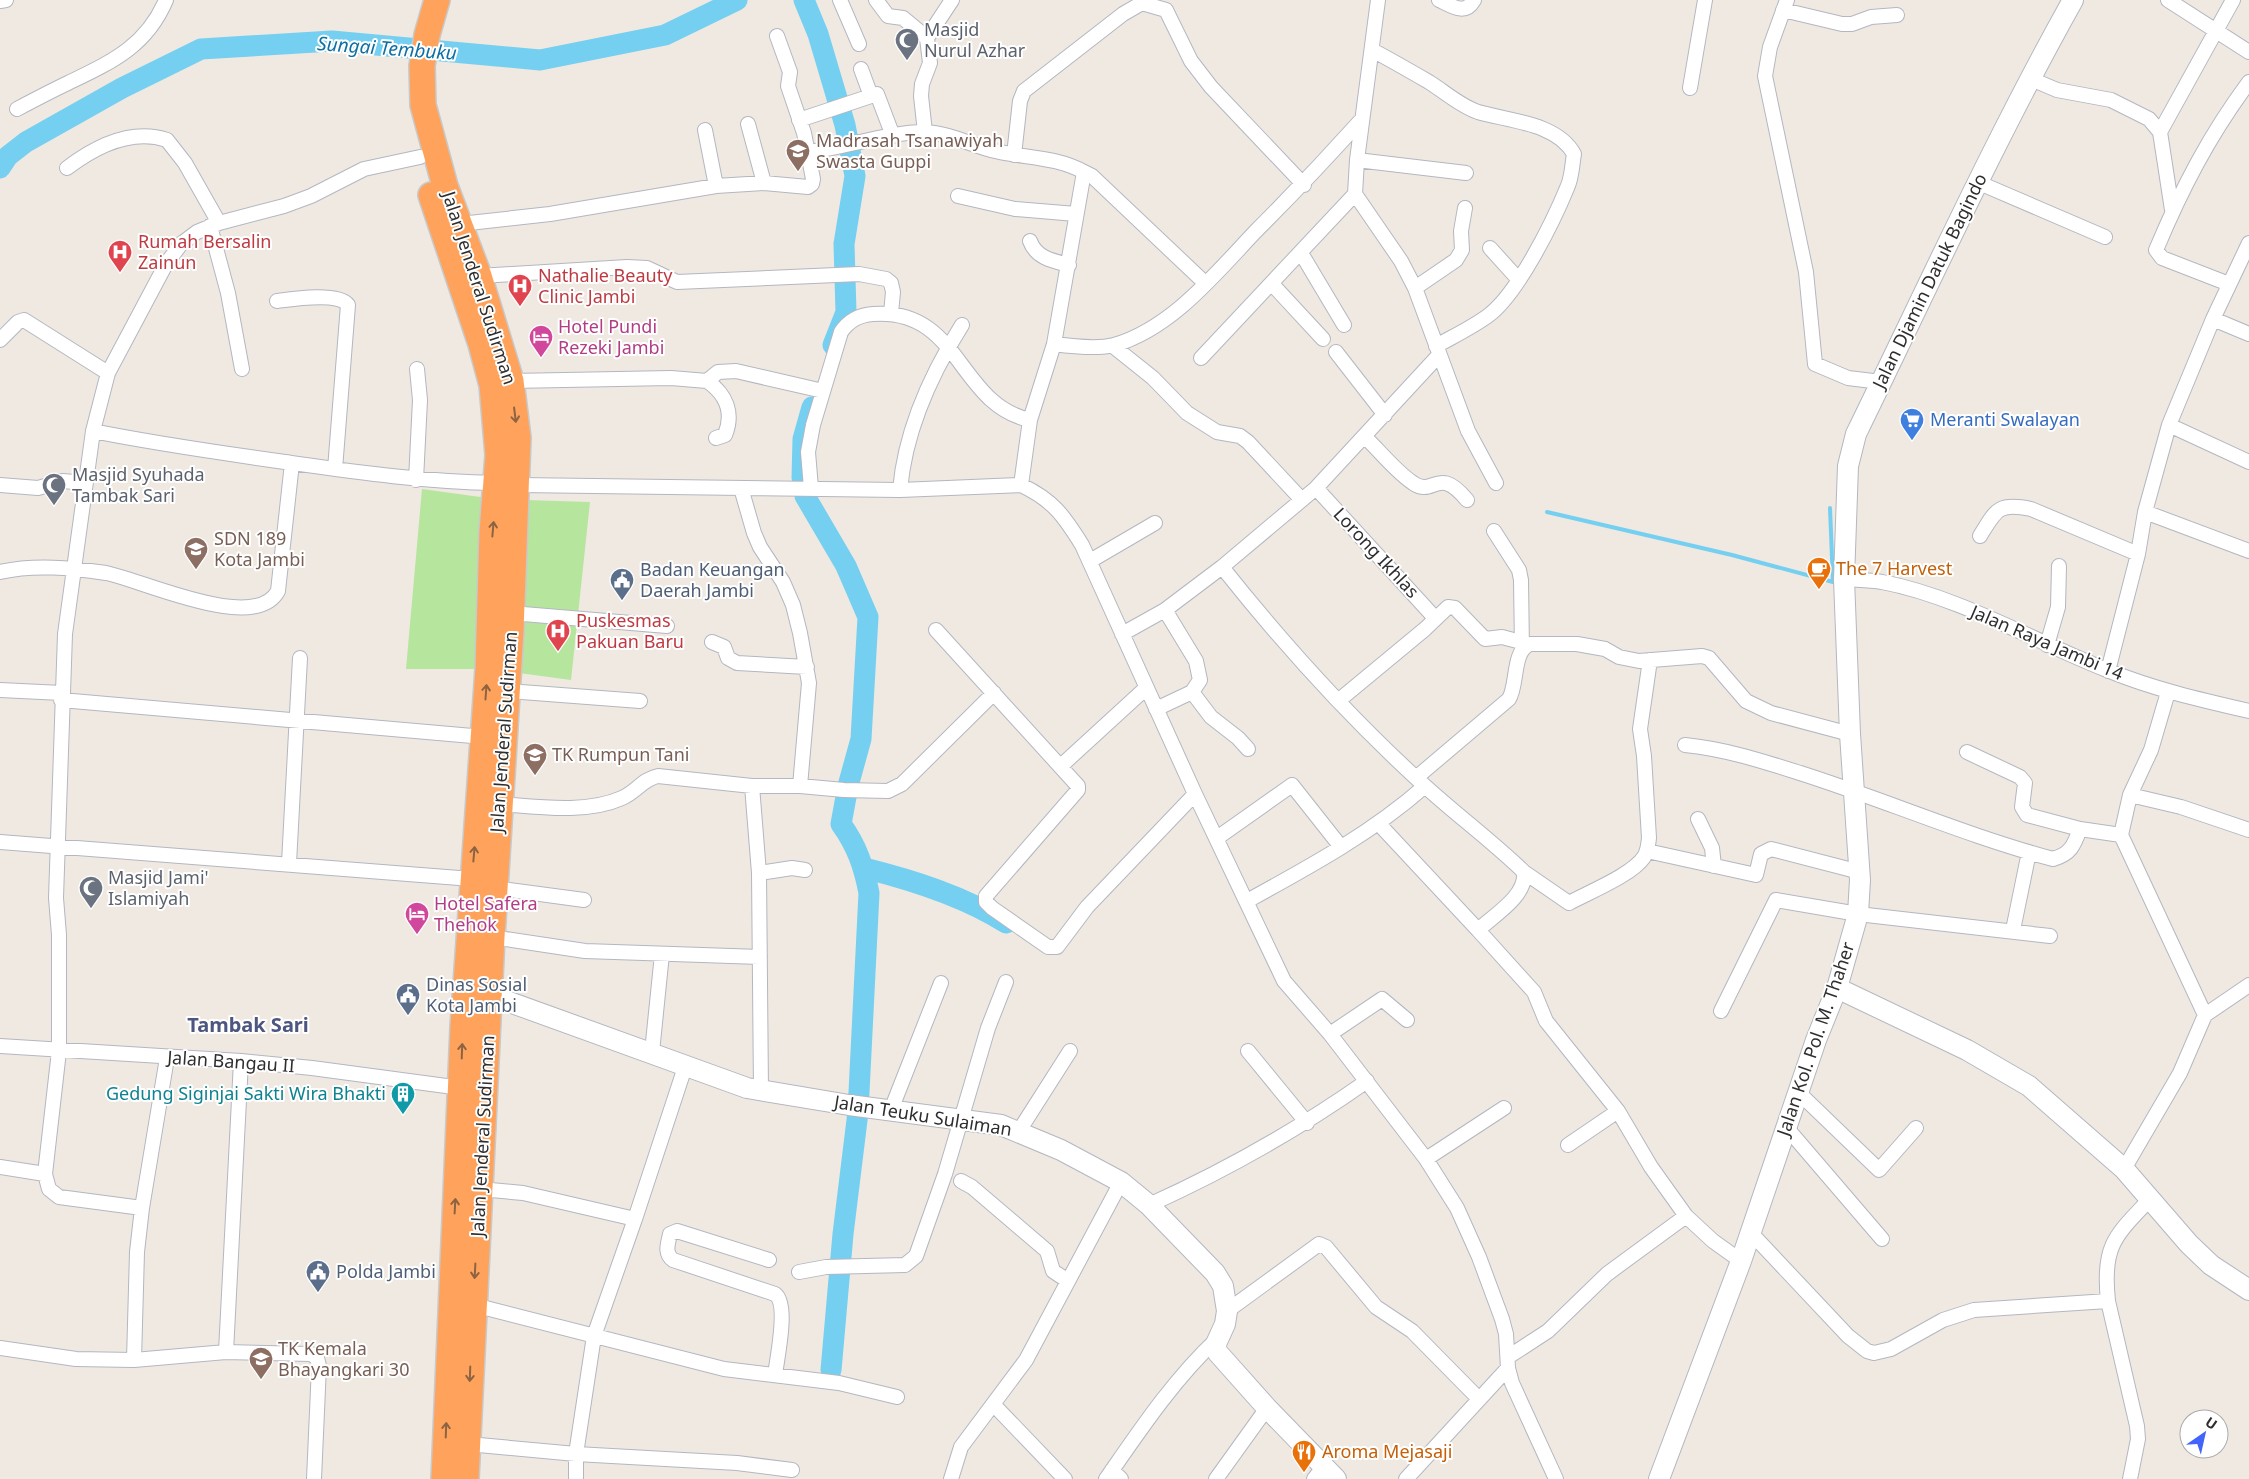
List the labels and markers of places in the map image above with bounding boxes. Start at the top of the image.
place label: Masjid Nurul Azhar [924,17,1026,62]
mosque icon: Masjid Nurul Azhar [894,27,920,61]
place label: Madrasah Tsanawiyah Swasta Guppi [816,128,1003,173]
school or university icon: Madrasah Tsanawiyah Swasta Guppi [785,138,811,172]
place label: Rumah Bersalin Zainun [138,229,271,274]
hospital icon: Rumah Bersalin Zainun [107,239,133,273]
place label: Nathalie Beauty Clinic Jambi [538,263,673,308]
hospital icon: Nathalie Beauty Clinic Jambi [507,273,533,307]
place label: Hotel Pundi Rezeki Jambi [558,314,664,359]
hotel icon: Hotel Pundi Rezeki Jambi [528,324,554,358]
supermarket icon: Meranti Swalayan [1899,407,1925,441]
place label: Meranti Swalayan [1930,407,2080,431]
place label: Masjid Syuhada Tambak Sari [72,462,205,507]
mosque icon: Masjid Syuhada Tambak Sari [41,472,67,506]
place label: SDN 189 Kota Jambi [214,526,305,571]
school or university icon: SDN 189 Kota Jambi [183,536,209,570]
cafe icon: The 7 Harvest [1806,556,1832,590]
place label: The 7 Harvest [1836,556,1953,580]
place label: Badan Keuangan Daerah Jambi [640,557,785,602]
public building icon: Badan Keuangan Daerah Jambi [609,567,635,601]
place label: Puskesmas Pakuan Baru [576,608,684,653]
hospital icon: Puskesmas Pakuan Baru [545,618,571,652]
school or university icon: TK Rumpun Tani [522,742,548,776]
place label: TK Rumpun Tani [552,742,689,766]
place label: Masjid Jami' Islamiyah [108,865,209,910]
mosque icon: Masjid Jami' Islamiyah [78,875,104,909]
place label: Hotel Safera Thehok [434,891,538,936]
hotel icon: Hotel Safera Thehok [404,901,430,935]
place label: Dinas Sosial Kota Jambi [426,972,527,1017]
public building icon: Dinas Sosial Kota Jambi [395,982,421,1016]
place label: Gedung Siginjai Sakti Wira Bhakti [106,1081,386,1105]
building icon: Gedung Siginjai Sakti Wira Bhakti [390,1081,416,1115]
public building icon: Polda Jambi [305,1259,331,1293]
place label: Polda Jambi [336,1259,436,1283]
place label: TK Kemala Bhayangkari 30 [278,1336,409,1381]
school or university icon: TK Kemala Bhayangkari 30 [248,1346,274,1380]
restaurant icon: Aroma Mejasaji [1291,1439,1317,1473]
place label: Aroma Mejasaji [1322,1439,1452,1463]

